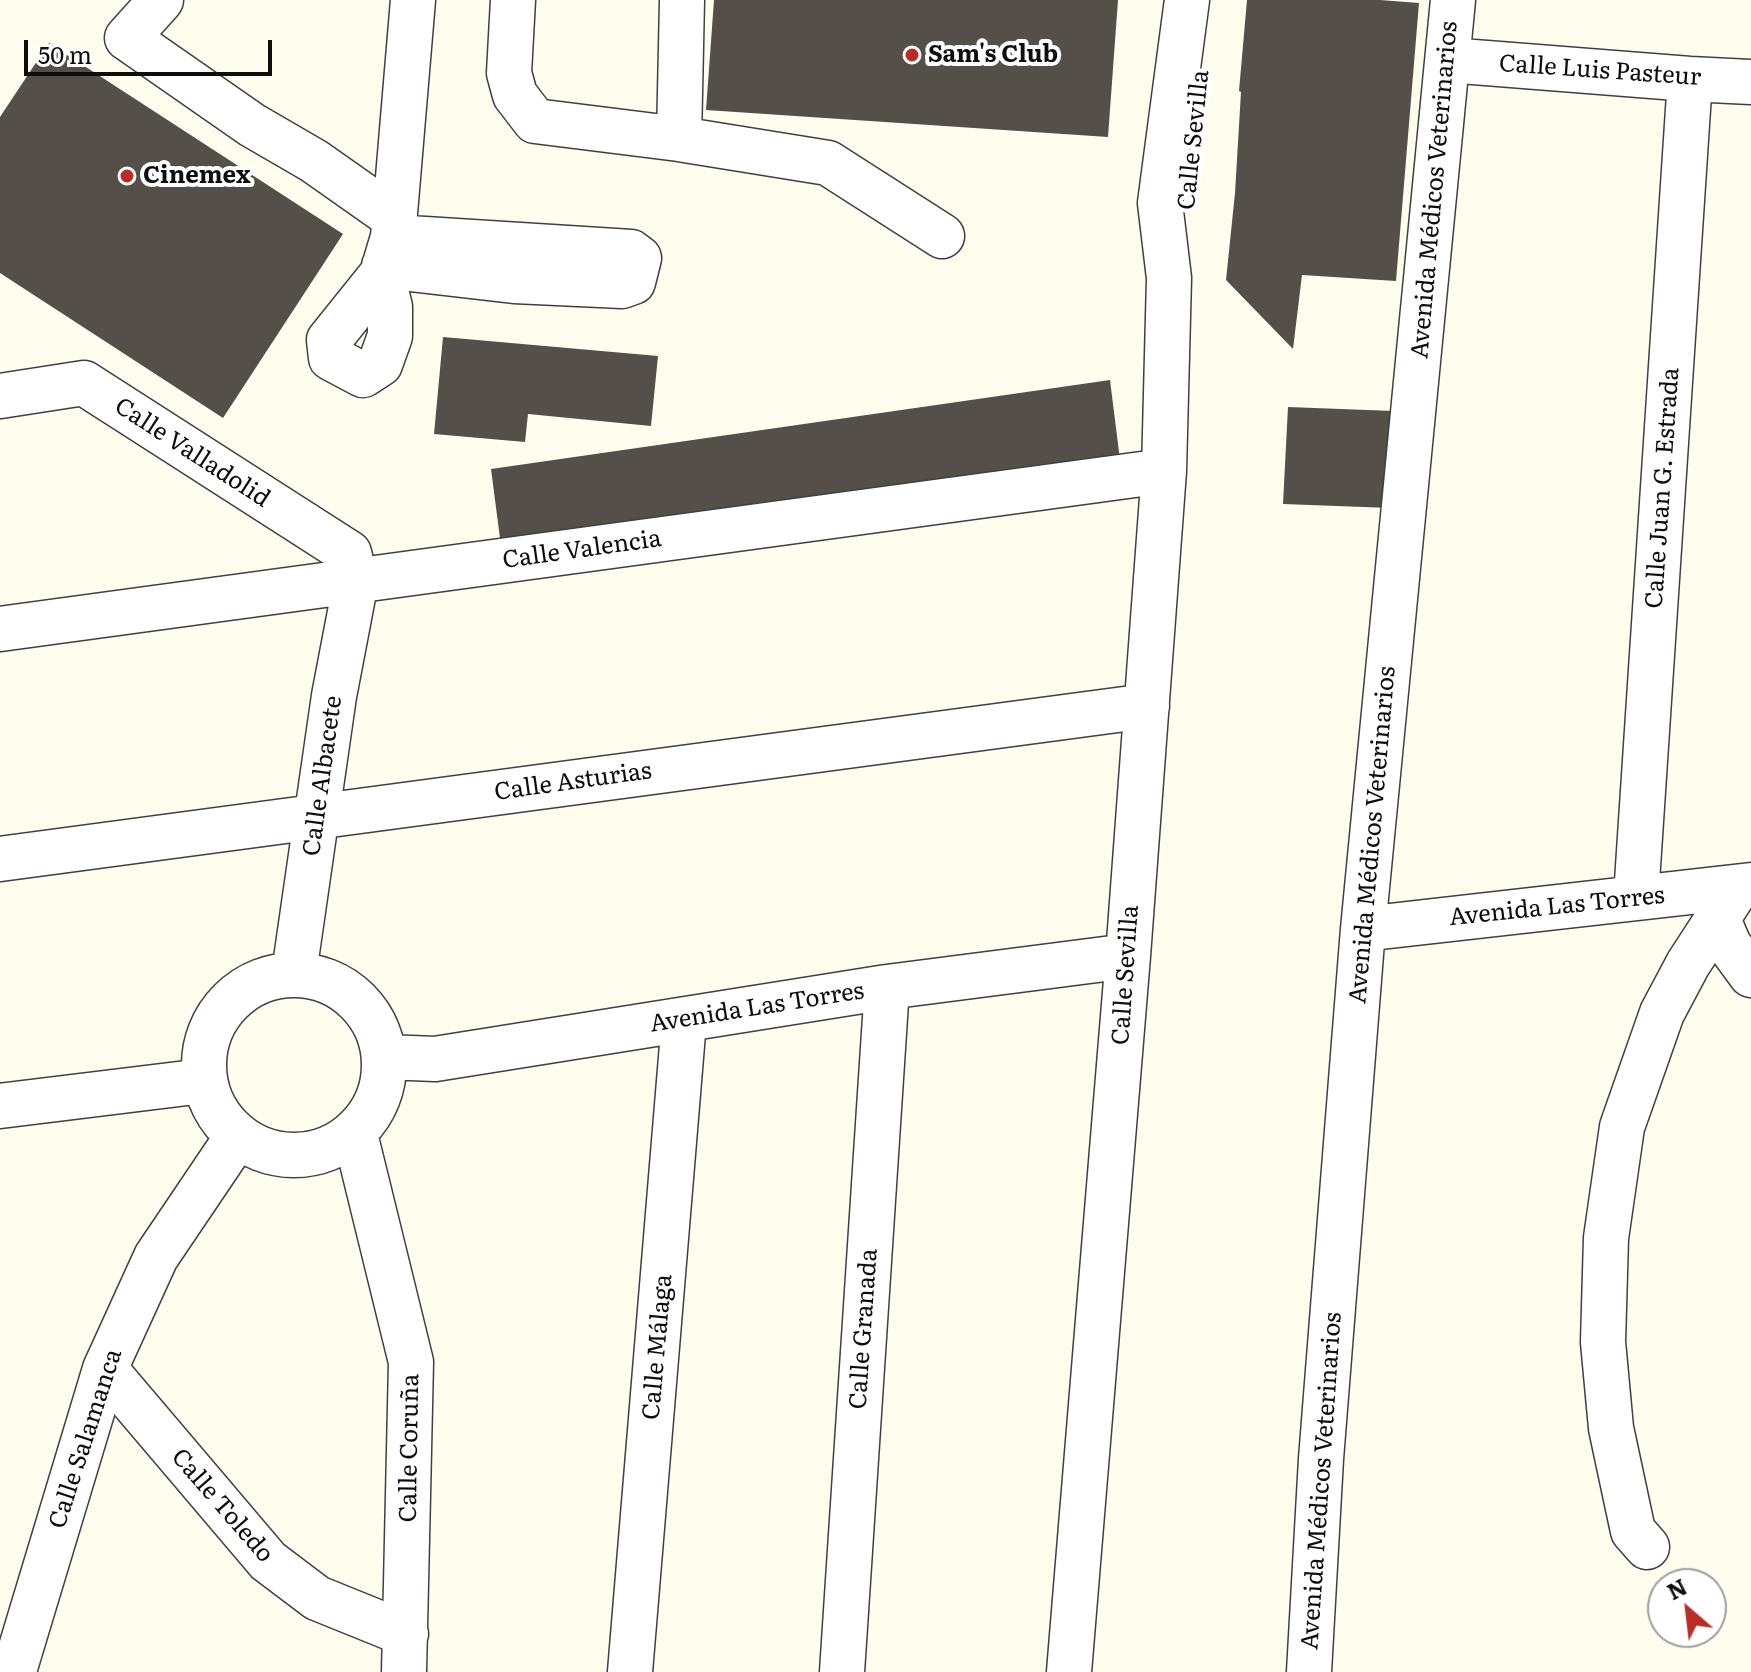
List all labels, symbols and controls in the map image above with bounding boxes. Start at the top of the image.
street label: Avenida Médicos Veterinarios [1406,20,1464,360]
scale bar [28,24,276,74]
text: 50 m [38,36,92,71]
place label: Sam's Club [928,41,1058,69]
marker: Sam's Club [903,46,921,64]
street label: Calle Luis Pasteur [1498,50,1702,92]
street label: Calle Sevilla [1172,69,1216,211]
place label: Cinemex [143,162,250,190]
marker: Cinemex [118,167,136,185]
street label: Calle Juan G. Estrada [1640,367,1686,609]
street label: Calle Valladolid [109,392,275,514]
street label: Calle Valencia [501,525,663,575]
street label: Avenida Médicos Veterinarios [1344,665,1402,1005]
street label: Calle Albacete [297,694,349,858]
street label: Calle Asturias [493,757,653,807]
street label: Avenida Las Torres [1448,881,1666,933]
street label: Calle Sevilla [1107,904,1145,1046]
street label: Avenida Las Torres [648,977,866,1039]
street label: Calle Granada [844,1248,884,1410]
street label: Calle Málaga [637,1273,679,1421]
street label: Avenida Médicos Veterinarios [1296,1311,1348,1651]
street label: Calle Salamanca [43,1346,129,1532]
street label: Calle Coruña [394,1373,426,1523]
street label: Calle Toledo [165,1443,279,1569]
north arrow [1647,1568,1727,1648]
text: N [1661,1569,1692,1607]

